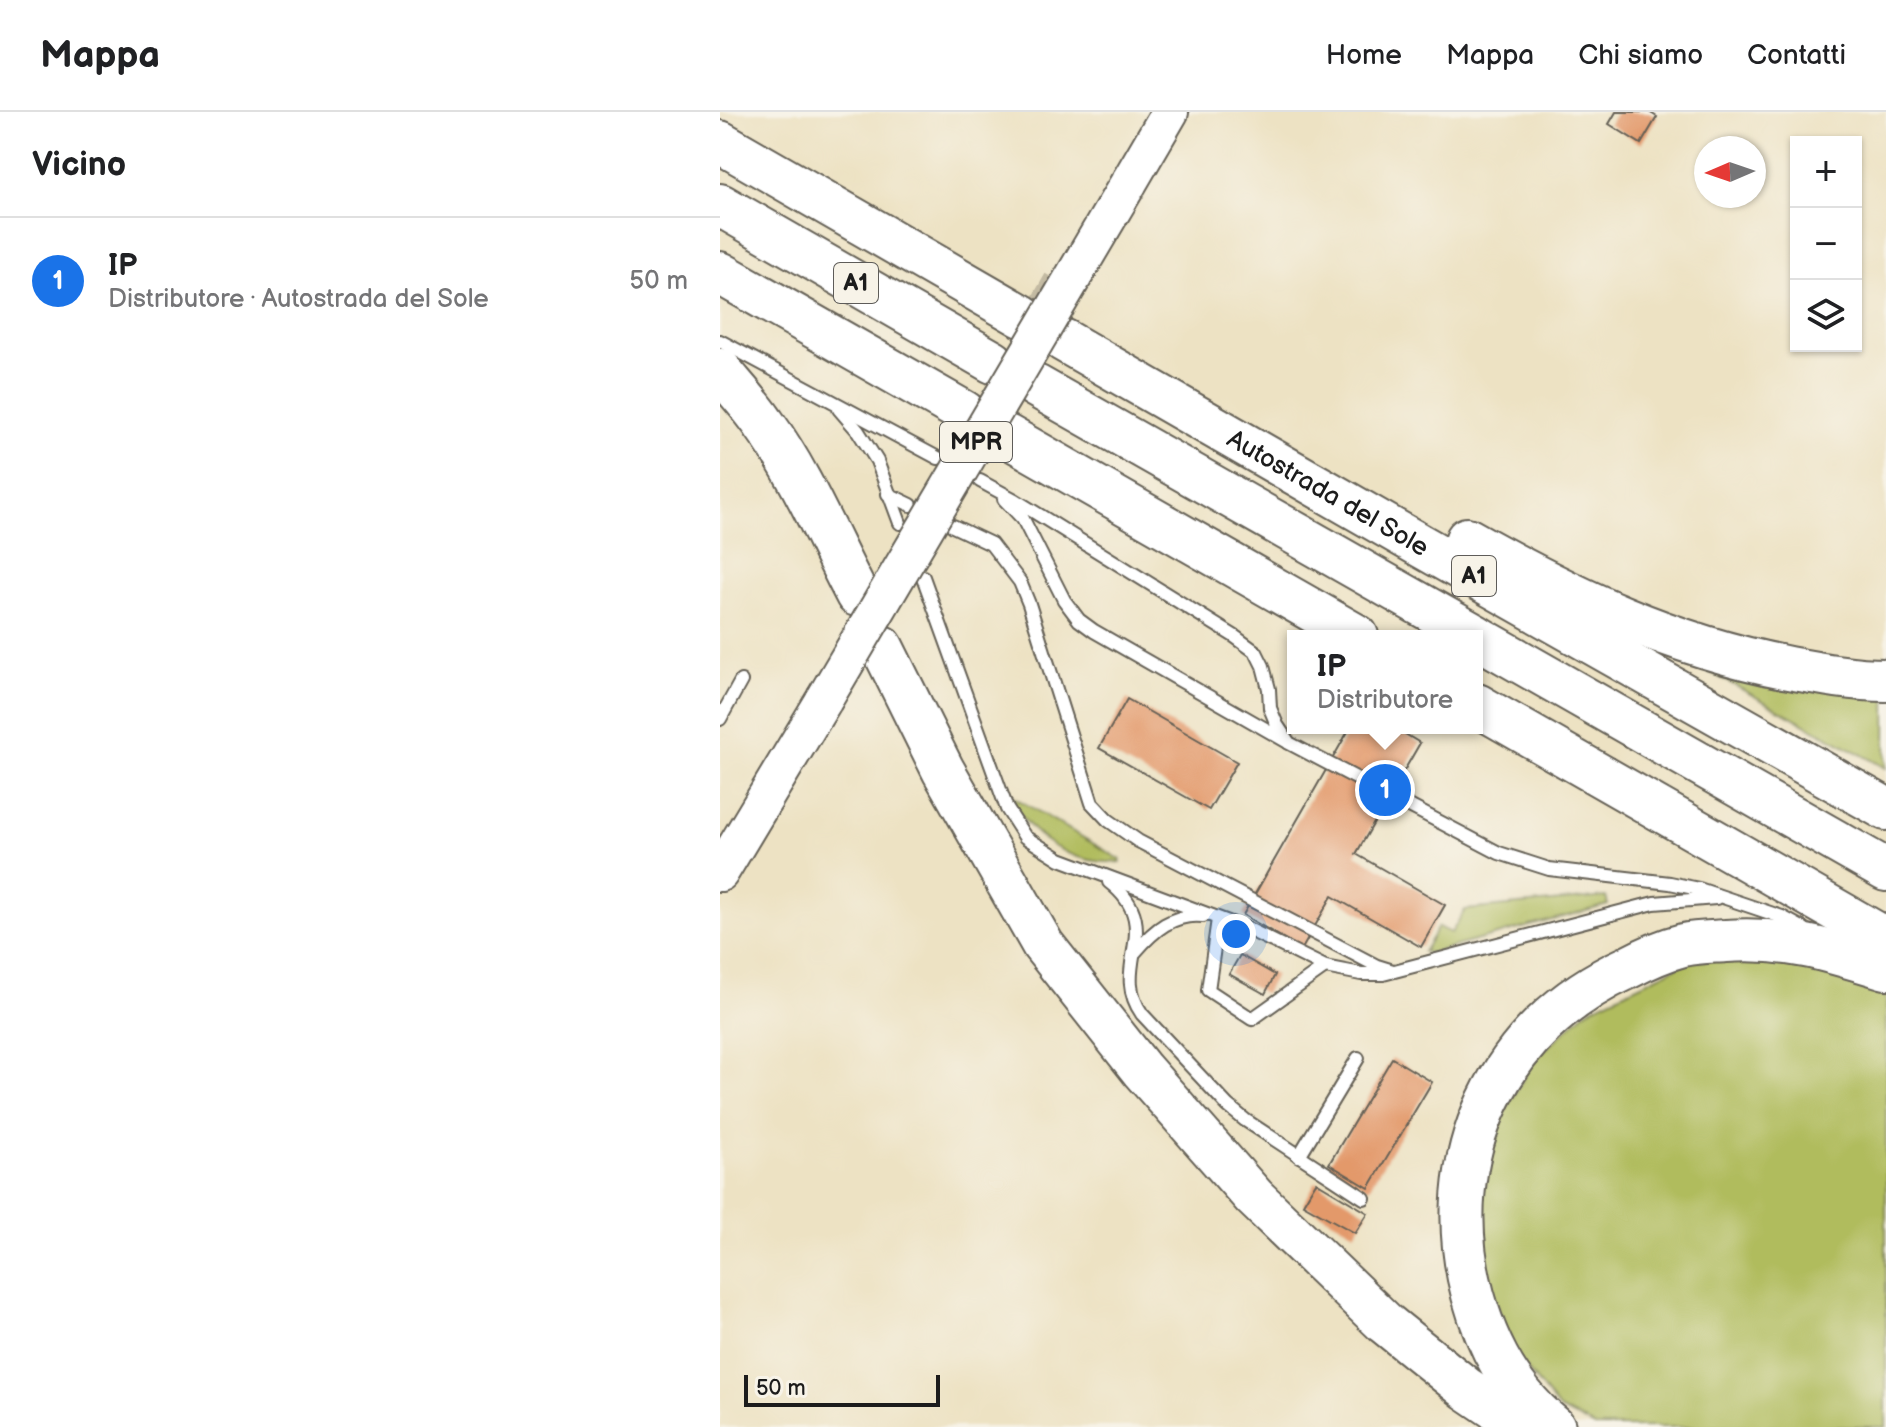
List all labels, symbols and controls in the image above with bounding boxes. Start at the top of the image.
text: Mappa [40,33,160,78]
text: Home [1326,39,1402,72]
text: Mappa [1446,39,1534,72]
text: Chi siamo [1578,39,1703,72]
text: Contatti [1747,39,1846,72]
north arrow [1694,136,1766,208]
map controls [1790,136,1862,352]
button: + [1790,136,1862,208]
text: Vicino [32,144,126,185]
button: − [1790,208,1862,280]
text: IP [108,248,137,284]
road number: A1 [834,263,878,303]
text: 1 [53,266,63,297]
text: 50 m [629,266,688,297]
button: layers [1790,280,1862,352]
text: Distributore · Autostrada del Sole [108,284,489,315]
road number: MPR [940,422,1012,462]
street label: Autostrada del Sole [1221,424,1434,564]
road number: A1 [1452,556,1496,596]
popup [1287,630,1483,734]
text: IP [1317,649,1346,685]
text: Distributore [1317,685,1453,716]
pin: 1 [1359,760,1411,820]
your location [1216,914,1256,954]
scale bar [744,1371,940,1407]
text: 50 m [756,1375,806,1402]

